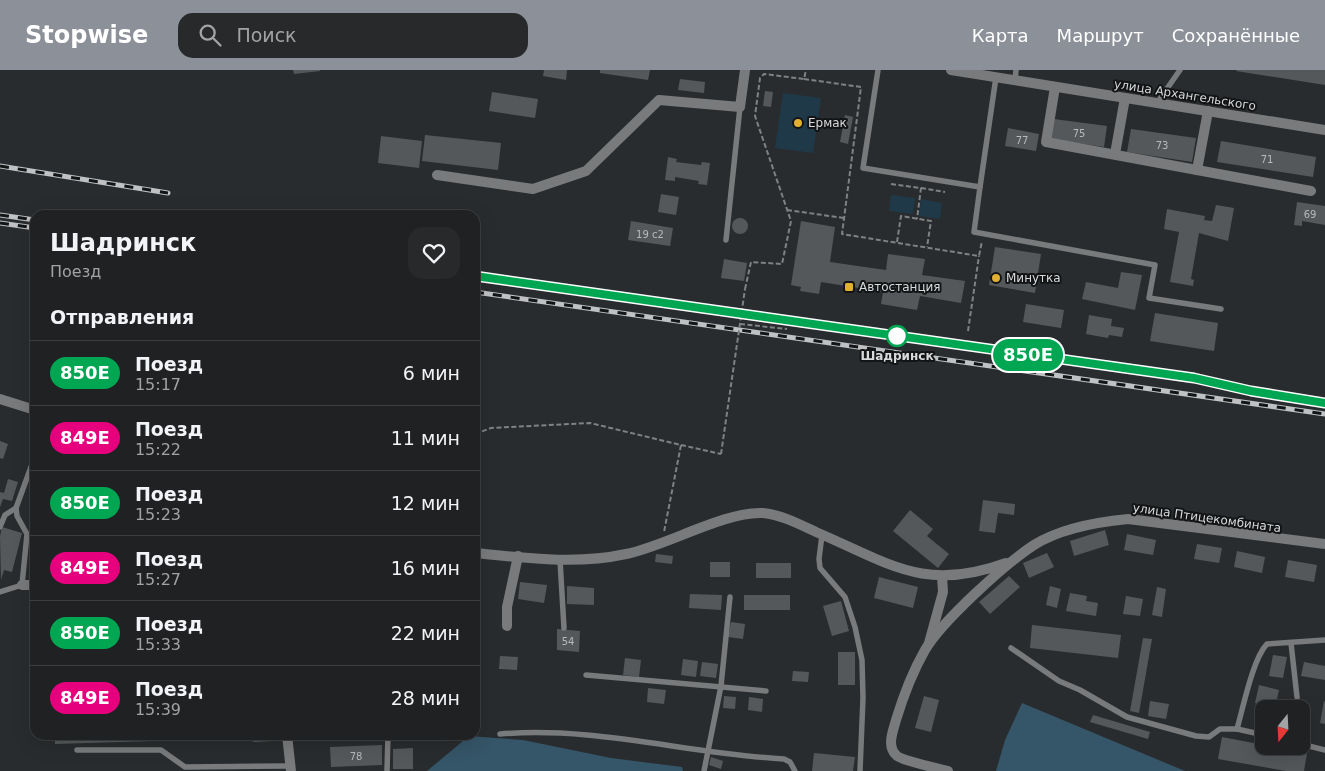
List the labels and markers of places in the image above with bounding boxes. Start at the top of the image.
place label: Ермак [808,116,847,130]
marker: Ермак [792,117,804,129]
place label: Минутка [1006,271,1061,285]
marker: Минутка [990,272,1002,284]
place label: Автостанция [859,280,941,294]
marker: Автостанция [843,281,855,293]
marker: Шадринск [886,325,908,347]
place label: Шадринск [860,349,934,363]

